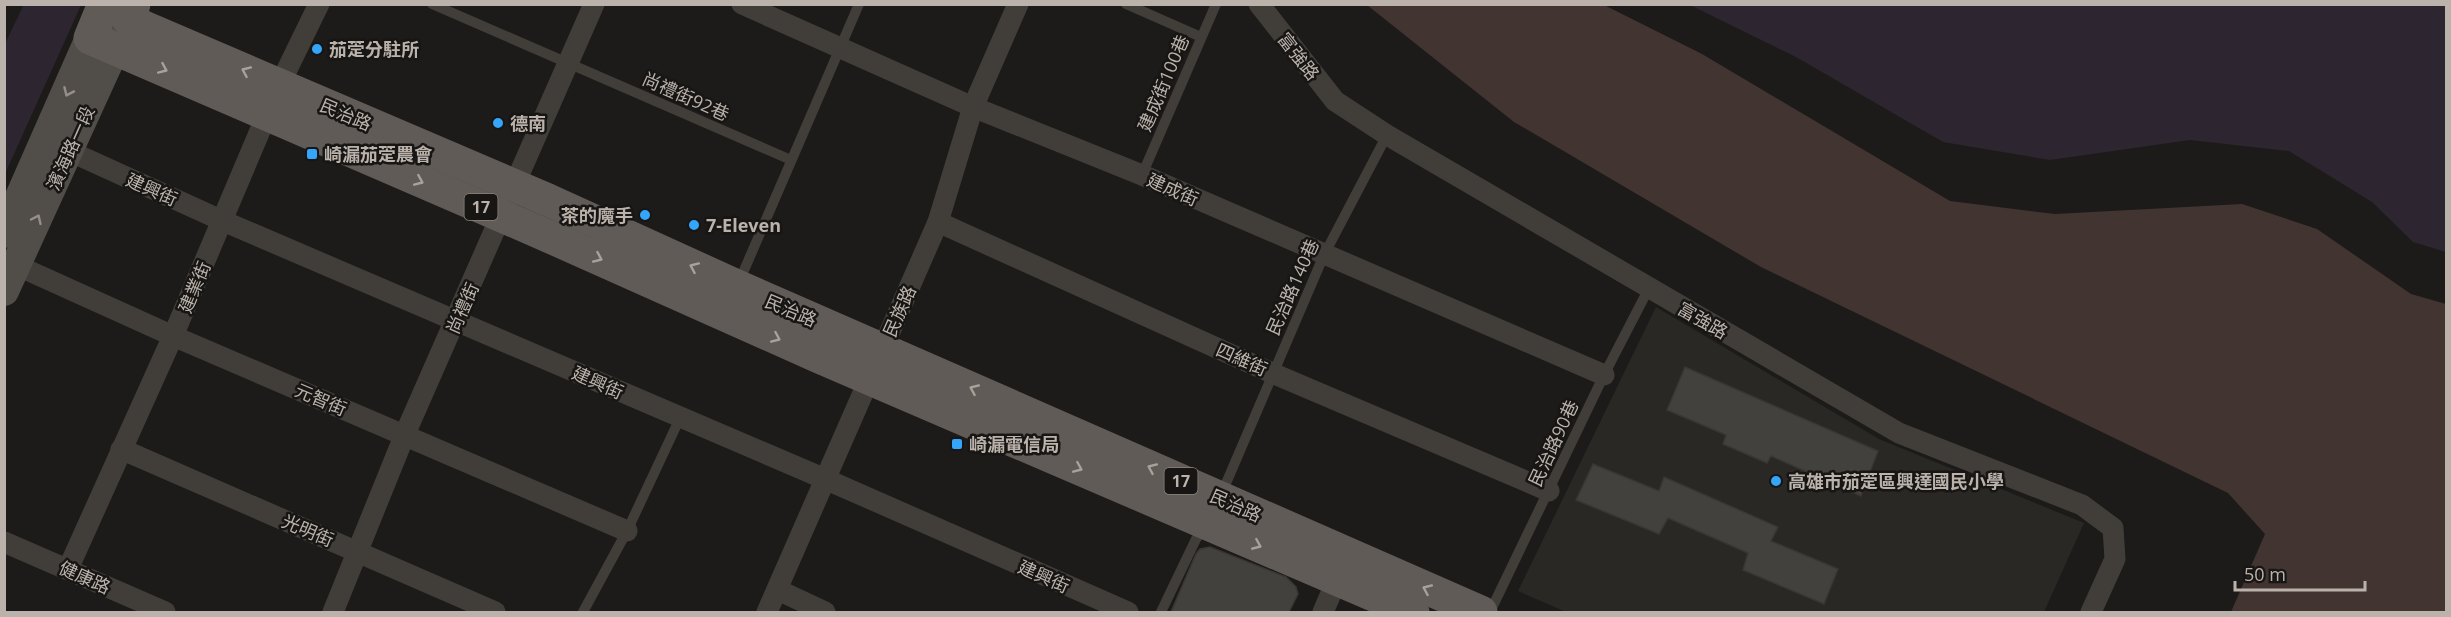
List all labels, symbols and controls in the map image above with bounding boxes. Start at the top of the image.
street label: 富強路 [1273,27,1325,85]
street label: 建成街100巷 [1132,31,1194,135]
place label: 茄萣分駐所 [329,37,419,61]
marker: 茄萣分駐所 [310,42,324,56]
one-way arrow [157,62,168,74]
one-way arrow [241,66,252,78]
street label: 尚禮街92巷 [639,66,733,126]
one-way arrow [63,85,75,96]
street label: 民治路 [316,92,376,136]
street label: 濱海路一段 [41,102,99,194]
place label: 德南 [510,111,546,135]
marker: 德南 [491,116,505,130]
place label: 崎漏茄萣農會 [324,142,433,166]
marker: 崎漏茄萣農會 [305,147,319,161]
street label: 建興街 [122,167,182,211]
street label: 建成街 [1143,167,1203,211]
one-way arrow [413,174,424,186]
road number: 17 [464,194,498,220]
place label: 茶的魔手 [561,203,633,227]
marker: 茶的魔手 [638,208,652,222]
place label: 7-Eleven [706,213,781,237]
one-way arrow [30,215,42,226]
marker: 7-Eleven [687,218,701,232]
street label: 民治路140巷 [1260,235,1324,339]
one-way arrow [592,251,603,263]
street label: 建業街 [172,257,216,317]
one-way arrow [689,262,700,274]
street label: 尚禮街 [440,278,484,338]
street label: 民族路 [877,281,921,341]
street label: 民治路 [761,288,821,332]
street label: 富強路 [1674,296,1732,344]
one-way arrow [770,330,781,342]
street label: 四維街 [1212,337,1272,381]
street label: 建興街 [568,360,628,404]
street label: 元智街 [291,377,351,421]
one-way arrow [969,385,980,397]
street label: 民治路90巷 [1523,396,1583,490]
place label: 崎漏電信局 [969,432,1059,456]
marker: 崎漏電信局 [950,437,964,451]
one-way arrow [1072,461,1083,473]
one-way arrow [1148,464,1159,476]
road number: 17 [1164,468,1198,494]
place label: 高雄市茄萣區興達國民小學 [1788,469,2004,493]
marker: 高雄市茄萣區興達國民小學 [1769,474,1783,488]
street label: 民治路 [1206,483,1266,527]
street label: 光明街 [278,508,338,552]
one-way arrow [1251,538,1262,550]
street label: 建興街 [1014,554,1074,598]
scale bar [2235,554,2366,592]
street label: 健康路 [55,555,115,599]
text: 50 m [2244,562,2286,586]
one-way arrow [1422,584,1433,596]

